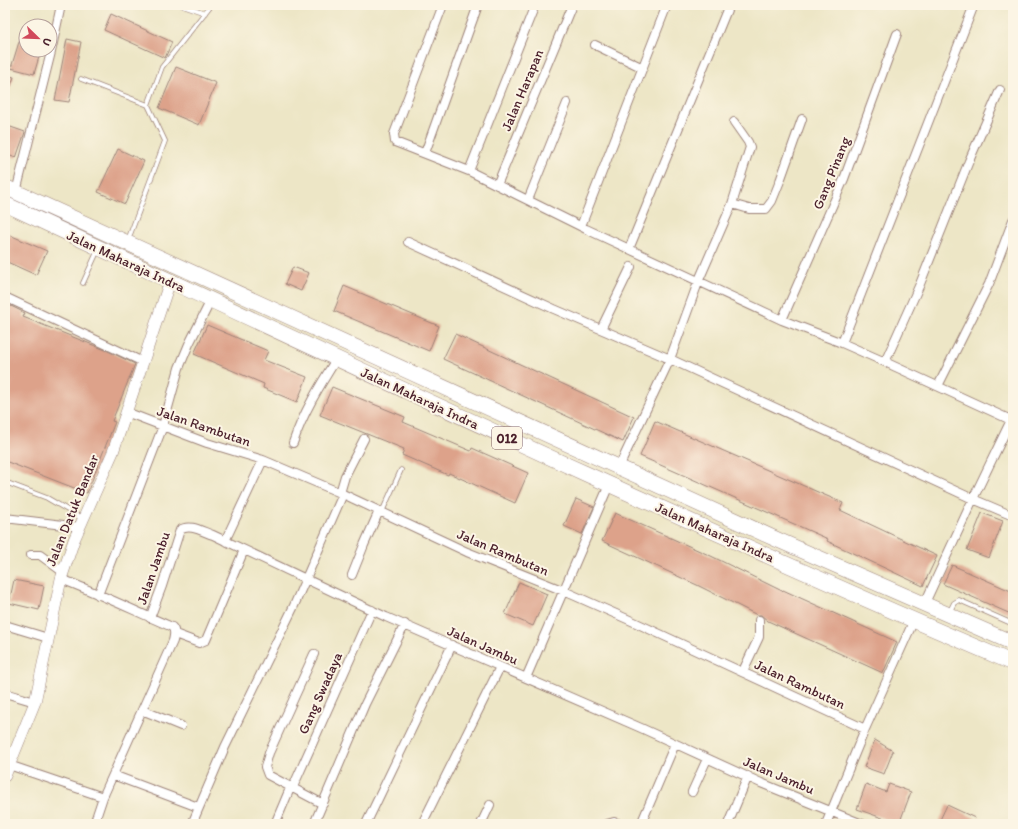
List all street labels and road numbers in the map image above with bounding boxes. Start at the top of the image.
street label: Jalan Harapan [498,46,547,133]
street label: Gang Pinang [809,134,854,212]
street label: Jalan Maharaja Indra [64,227,188,297]
street label: Jalan Maharaja Indra [358,364,482,434]
street label: Jalan Rambutan [155,402,253,450]
road number: 012 [492,427,522,449]
street label: Jalan Datuk Bandar [42,452,103,568]
street label: Jalan Maharaja Indra [653,499,778,567]
street label: Jalan Rambutan [454,525,551,579]
street label: Jalan Jambu [133,529,174,607]
street label: Jalan Jambu [445,622,521,669]
street label: Gang Swadaya [295,649,346,737]
street label: Jalan Rambutan [752,656,848,713]
street label: Jalan Jambu [741,753,817,798]

